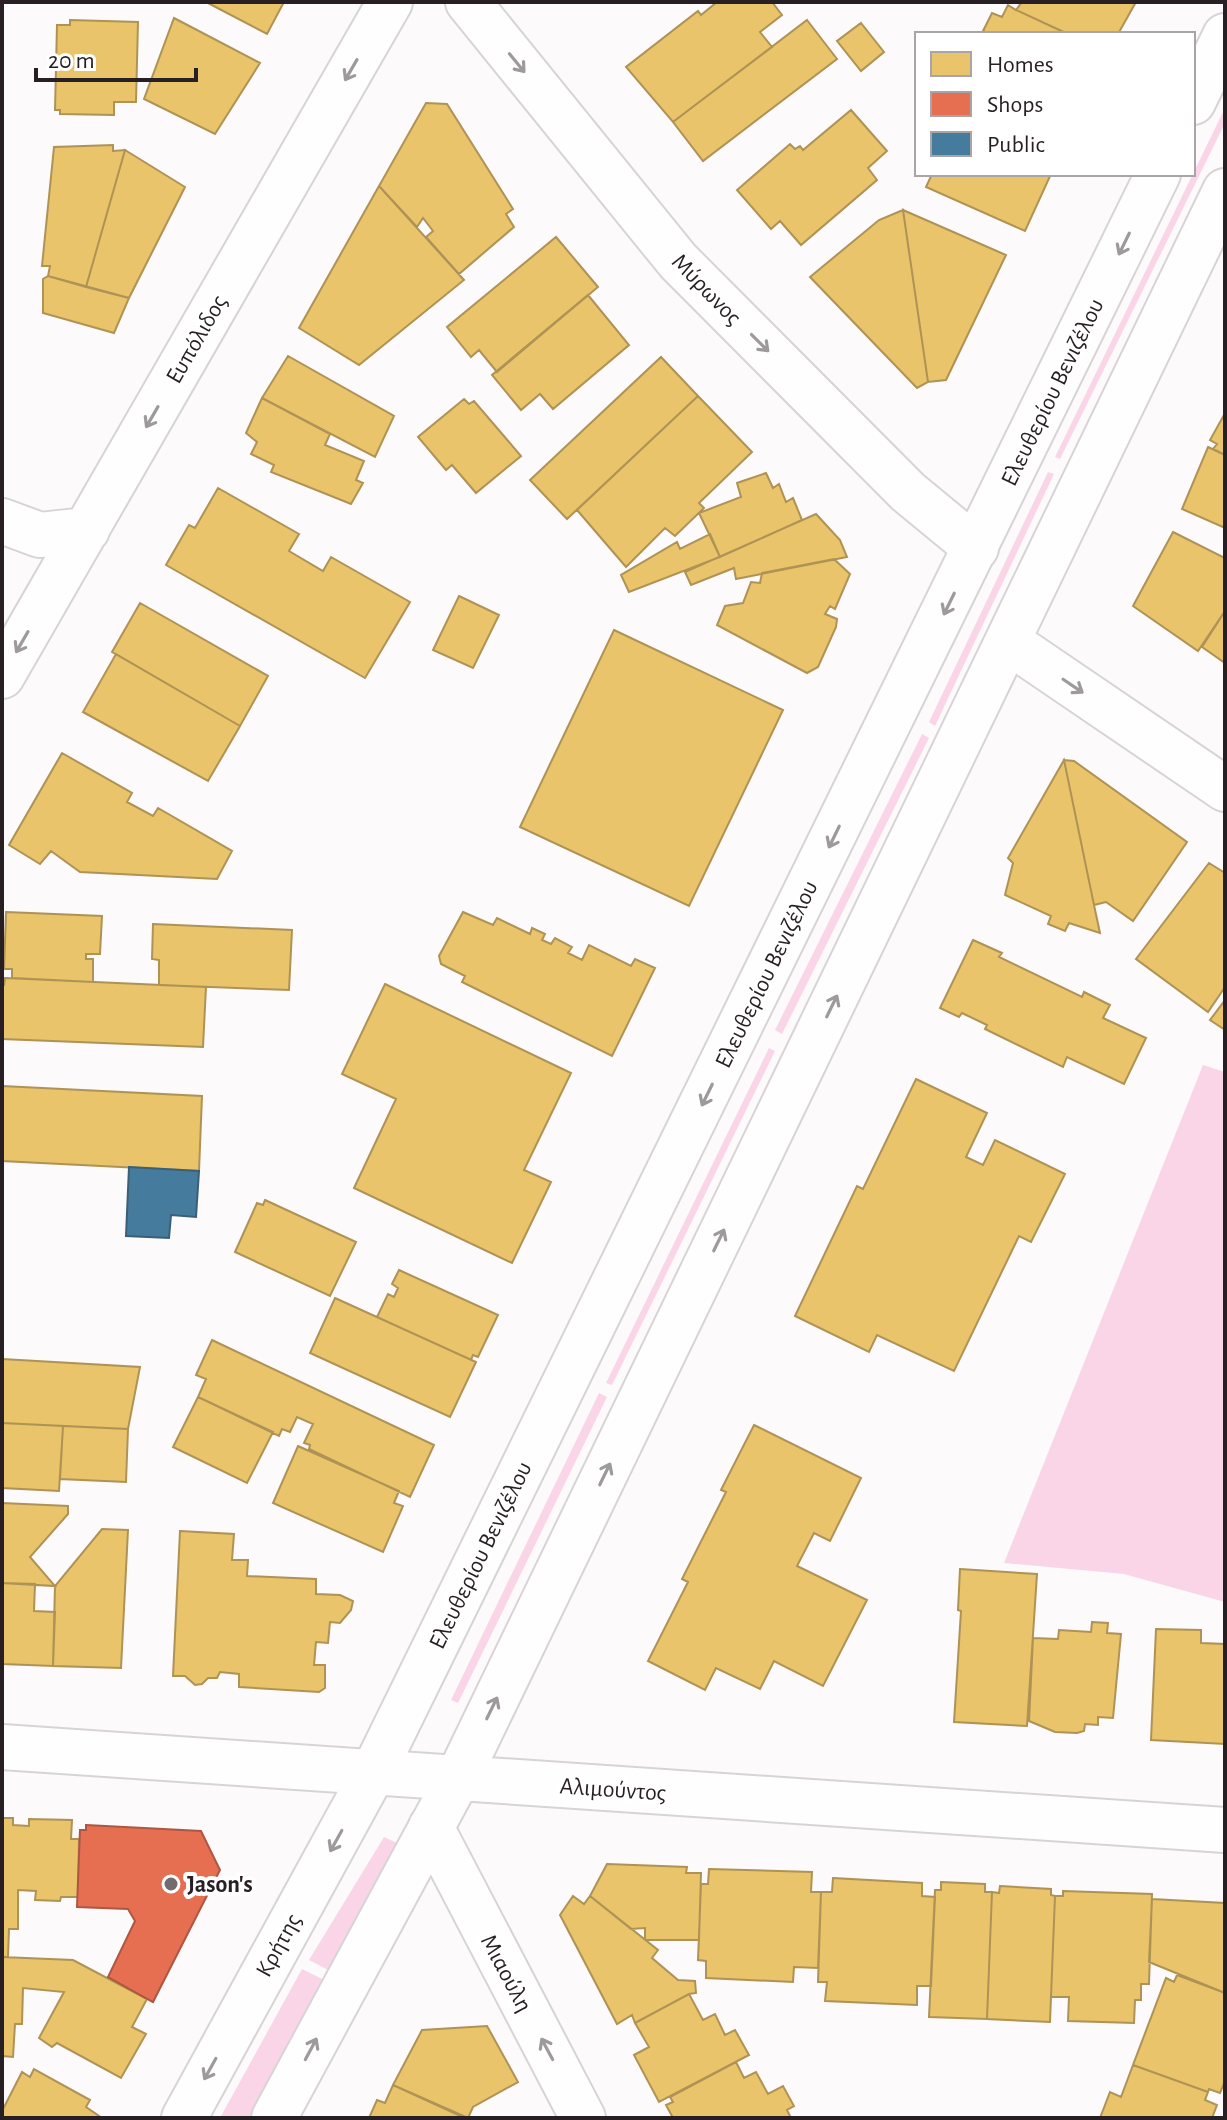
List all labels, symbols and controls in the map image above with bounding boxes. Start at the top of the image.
scale bar [36,32,196,82]
legend [915,32,1195,176]
text: 20 m [48,49,95,73]
one-way arrow [508,52,526,72]
text: Homes [987,53,1054,77]
one-way arrow [343,58,359,81]
text: Shops [987,93,1043,117]
text: Public [987,133,1045,157]
one-way arrow [1116,232,1131,256]
street label: Μύρωνος [667,250,746,330]
street label: Ευπόλιδος [162,291,232,388]
street label: Ελευθερίου Βενιζέλου [997,295,1109,490]
one-way arrow [750,333,769,352]
one-way arrow [144,405,160,428]
one-way arrow [941,591,956,615]
one-way arrow [14,630,30,653]
one-way arrow [1062,678,1084,694]
one-way arrow [826,825,841,849]
street label: Ελευθερίου Βενιζέλου [711,877,823,1072]
one-way arrow [825,995,840,1019]
one-way arrow [698,1083,714,1107]
one-way arrow [712,1229,727,1253]
street label: Ελευθερίου Βενιζέλου [425,1458,537,1653]
one-way arrow [599,1463,614,1486]
one-way arrow [485,1696,500,1720]
street label: Αλιμούντος [559,1774,667,1806]
one-way arrow [327,1829,343,1853]
place label: Jason's [187,1873,253,1897]
marker: Jason's [162,1875,180,1893]
street label: Κρήτης [252,1910,306,1981]
street label: Μιαούλη [476,1931,536,2016]
one-way arrow [303,2038,319,2062]
one-way arrow [539,2038,555,2061]
one-way arrow [202,2057,218,2080]

